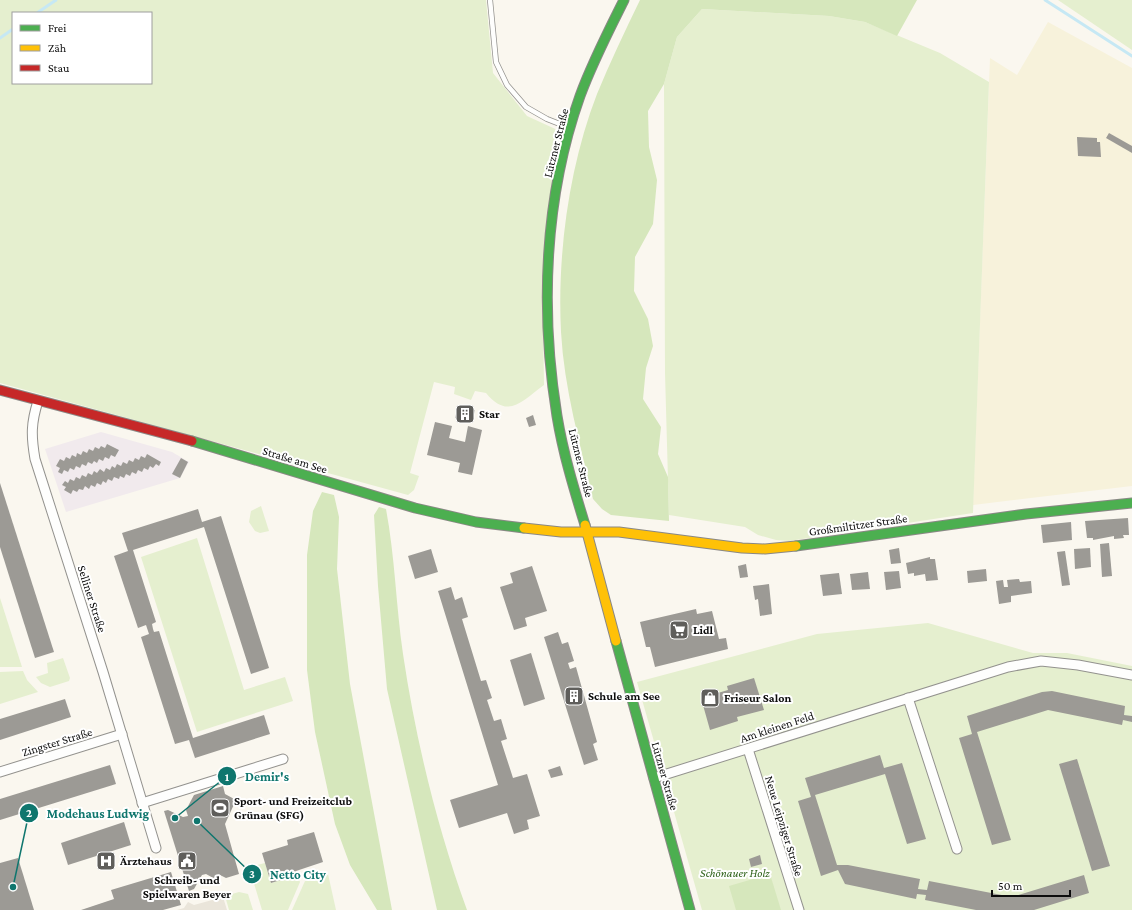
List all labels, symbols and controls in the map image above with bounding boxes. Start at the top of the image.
legend [12,12,152,84]
text: Frei [48,21,66,35]
text: Zäh [48,41,67,55]
text: Stau [48,61,70,75]
street label: Lützner Straße [541,107,571,179]
building icon: Star [454,403,476,425]
place label: Star [479,407,500,421]
street label: Lützner Straße [566,427,596,499]
street label: Straße am See [261,444,329,476]
street label: Großmiltitzer Straße [808,511,908,539]
street label: Selliner Straße [75,564,109,634]
supermarket icon: Lidl [668,619,690,641]
place label: Lidl [693,623,714,637]
building icon: Schule am See [563,685,585,707]
shop icon: Friseur Salon [699,687,721,709]
place label: Schule am See [588,689,660,703]
place label: Friseur Salon [724,691,791,705]
street label: Am kleinen Feld [738,708,816,746]
street label: Zingster Straße [20,725,94,759]
street label: Lützner Straße [649,740,681,812]
callout: Demir's [217,764,297,789]
text: Demir's [245,769,289,784]
text: 1 [225,770,230,784]
street label: Neue Leipziger Straße [762,774,806,878]
place label: Sport- und Freizeitclub Grünau (SFG) [234,794,352,822]
sports icon: Sport- und Freizeitclub Grünau (SFG) [209,797,231,819]
callout: Modehaus Ludwig [19,801,157,826]
text: 2 [26,806,32,820]
text: Modehaus Ludwig [47,806,150,821]
hospital icon: Ärztehaus [95,850,117,872]
public building icon: Schreib- und Spielwaren Beyer [176,850,198,872]
place label: Ärztehaus [119,854,172,868]
callout: Netto City [242,862,333,887]
park label: Schönauer Holz [700,866,770,880]
text: 3 [249,867,255,881]
text: Netto City [270,867,327,882]
scale bar [992,872,1070,898]
place label: Schreib- und Spielwaren Beyer [143,873,231,901]
text: 50 m [998,879,1023,893]

